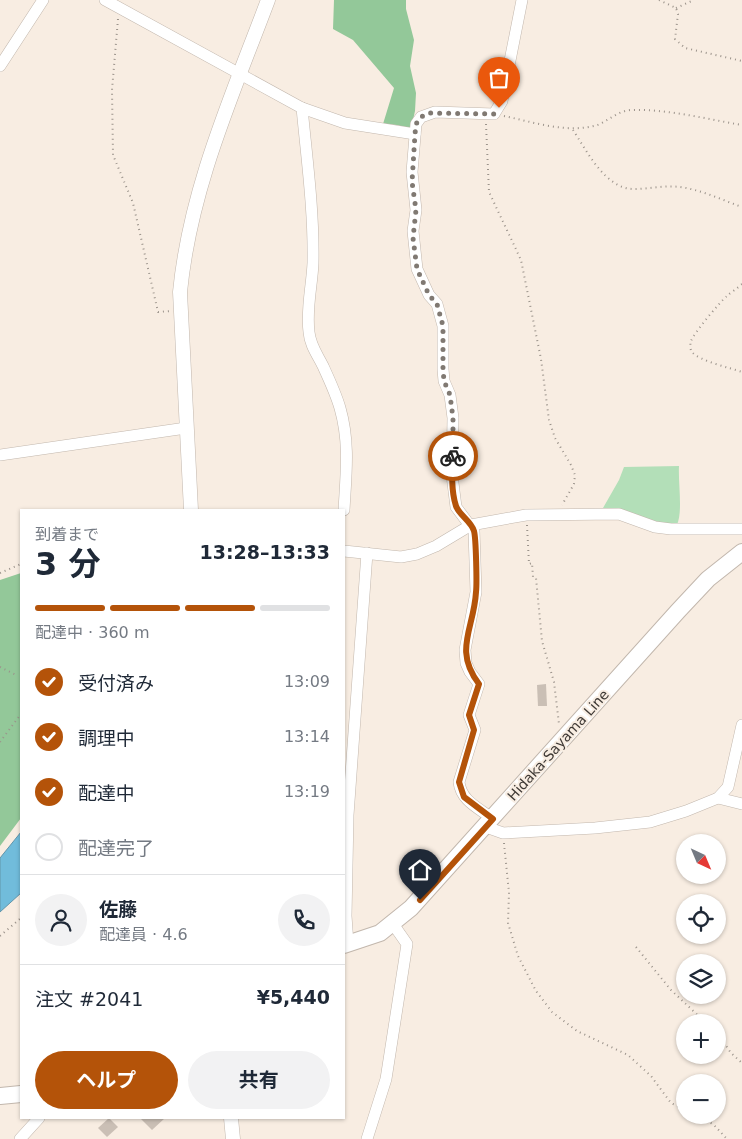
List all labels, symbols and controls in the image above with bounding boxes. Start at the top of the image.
pin [478,57,520,108]
icon: bag [485,64,513,92]
courier [428,431,478,481]
icon: bike [439,442,467,470]
text: 到着まで [35,525,99,544]
text: 13:28–13:33 [200,541,330,563]
text: 3 分 [35,545,100,583]
text: 配達中 · 360 m [35,623,149,642]
icon: check [35,668,63,696]
text: 受付済み [78,672,154,694]
text: 13:09 [284,672,330,691]
street label: Hidaka-Sayama Line [504,686,612,804]
icon: check [35,723,63,751]
text: 調理中 [78,727,135,749]
text: 13:14 [284,727,330,746]
icon: check [35,778,63,806]
text: 配達中 [78,782,135,804]
text: 13:19 [284,782,330,801]
north arrow [676,834,726,884]
map controls [676,834,726,1124]
text: 配達完了 [78,837,154,859]
pin [399,849,441,900]
icon: home [406,856,434,884]
button: person [35,894,87,946]
button: phone [278,894,330,946]
button: locate [676,894,726,944]
text: 佐藤 [99,898,137,920]
text: 配達員 · 4.6 [99,925,188,944]
button: layers [676,954,726,1004]
text: ¥5,440 [257,986,330,1008]
text: 注文 #2041 [35,988,143,1010]
button: + [676,1014,726,1064]
button: ヘルプ [35,1051,178,1109]
button: 共有 [188,1051,330,1109]
button: − [676,1074,726,1124]

